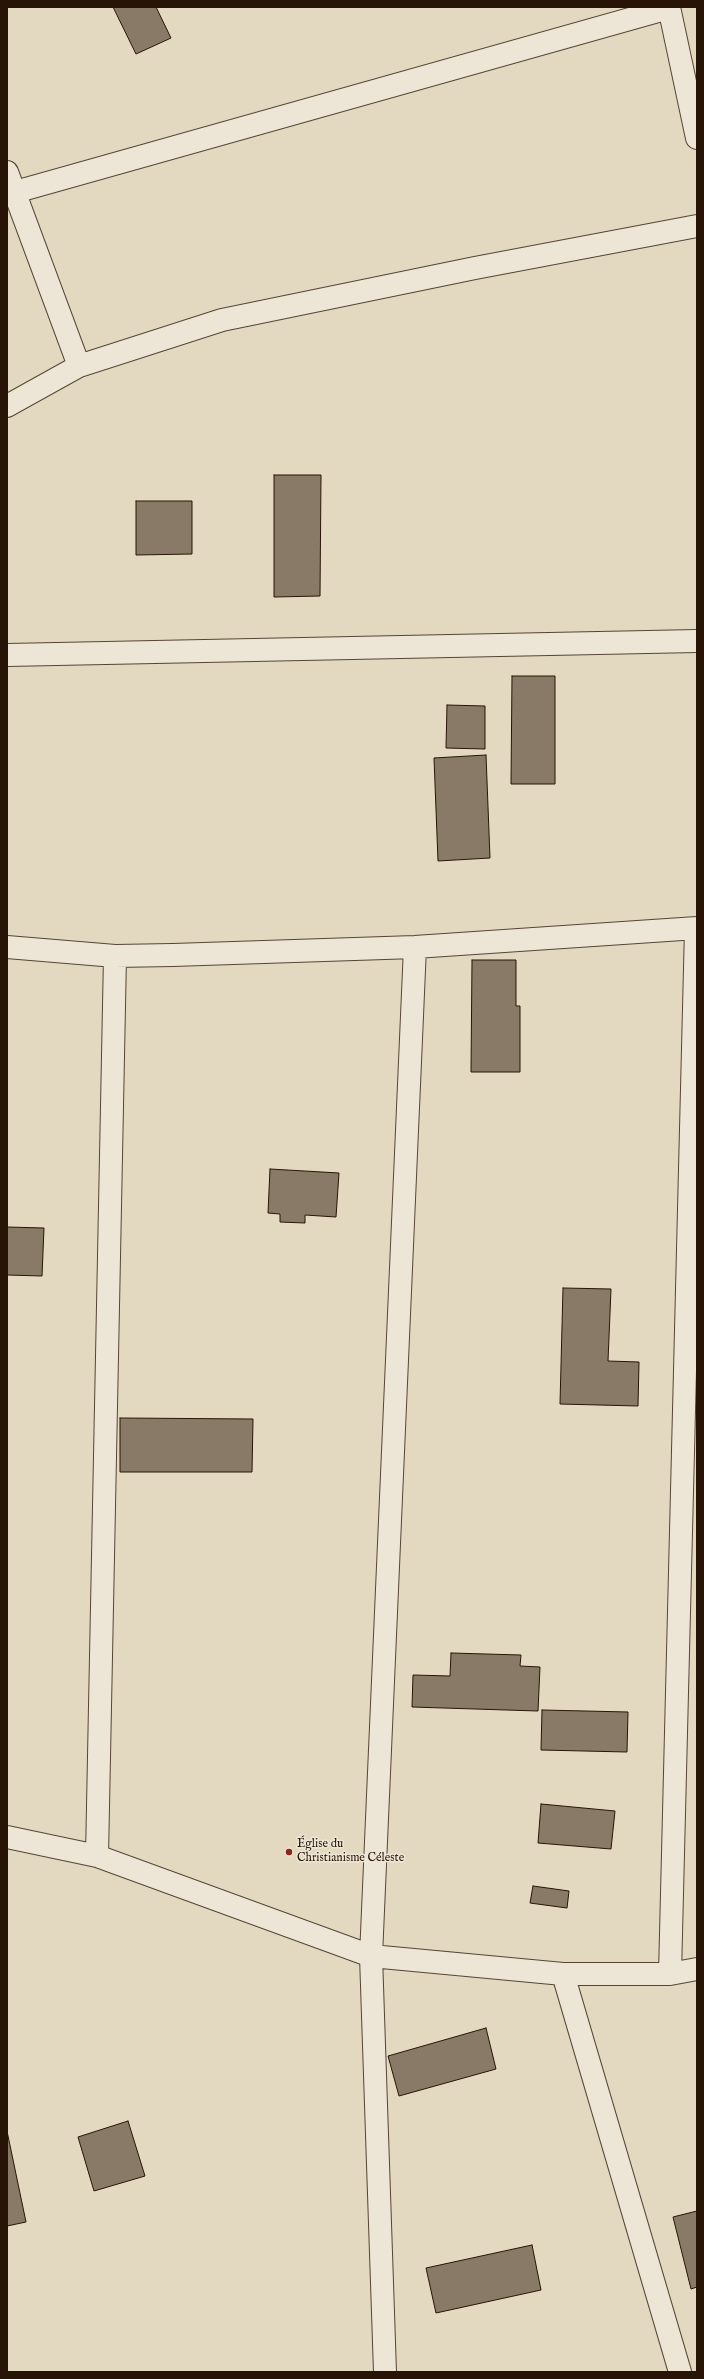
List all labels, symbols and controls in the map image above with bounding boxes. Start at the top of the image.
place label: Église du Christianisme Céleste [297,1838,404,1866]
marker: Église du Christianisme Céleste [284,1847,294,1857]

